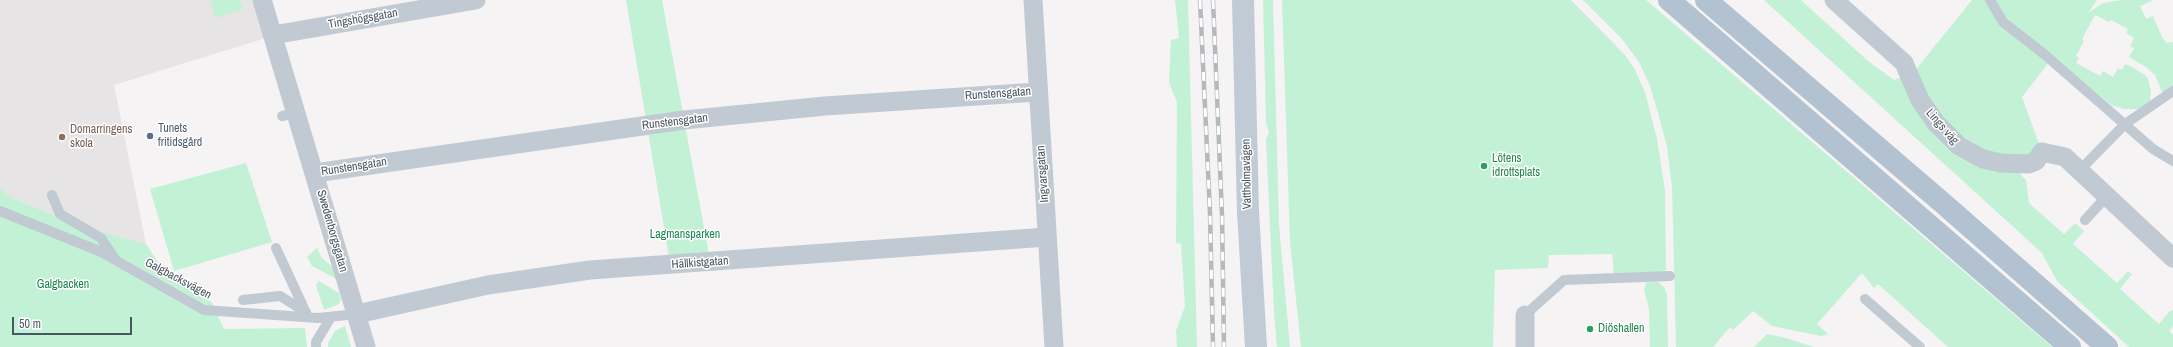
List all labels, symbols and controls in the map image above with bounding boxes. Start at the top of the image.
street label: Tingshögsgatan [327,6,399,32]
street label: Runstensgatan [964,85,1032,103]
street label: Lings väg [1923,106,1961,148]
street label: Runstensgatan [641,111,709,133]
place label: Tunets fritidsgård [158,122,202,150]
place label: Domarringens skola [70,123,132,151]
marker: Tunets fritidsgård [145,131,155,141]
marker: Domarringens skola [57,132,67,142]
street label: Vattholmavägen [1239,139,1255,209]
street label: Ingvarsgatan [1034,145,1052,203]
place label: Lötens idrottsplats [1492,152,1540,180]
street label: Runstensgatan [320,155,388,179]
marker: Lötens idrottsplats [1479,161,1489,171]
street label: Swedenborgsgatan [313,188,351,274]
park label: Lagmansparken [650,228,720,242]
street label: Hällkistgatan [671,254,729,272]
street label: Galgbacksvägen [142,255,214,303]
park label: Galgbacken [37,278,89,292]
scale bar [14,309,134,335]
text: 50 m [19,316,41,332]
place label: Diöshallen [1598,322,1644,336]
marker: Diöshallen [1585,324,1595,334]

